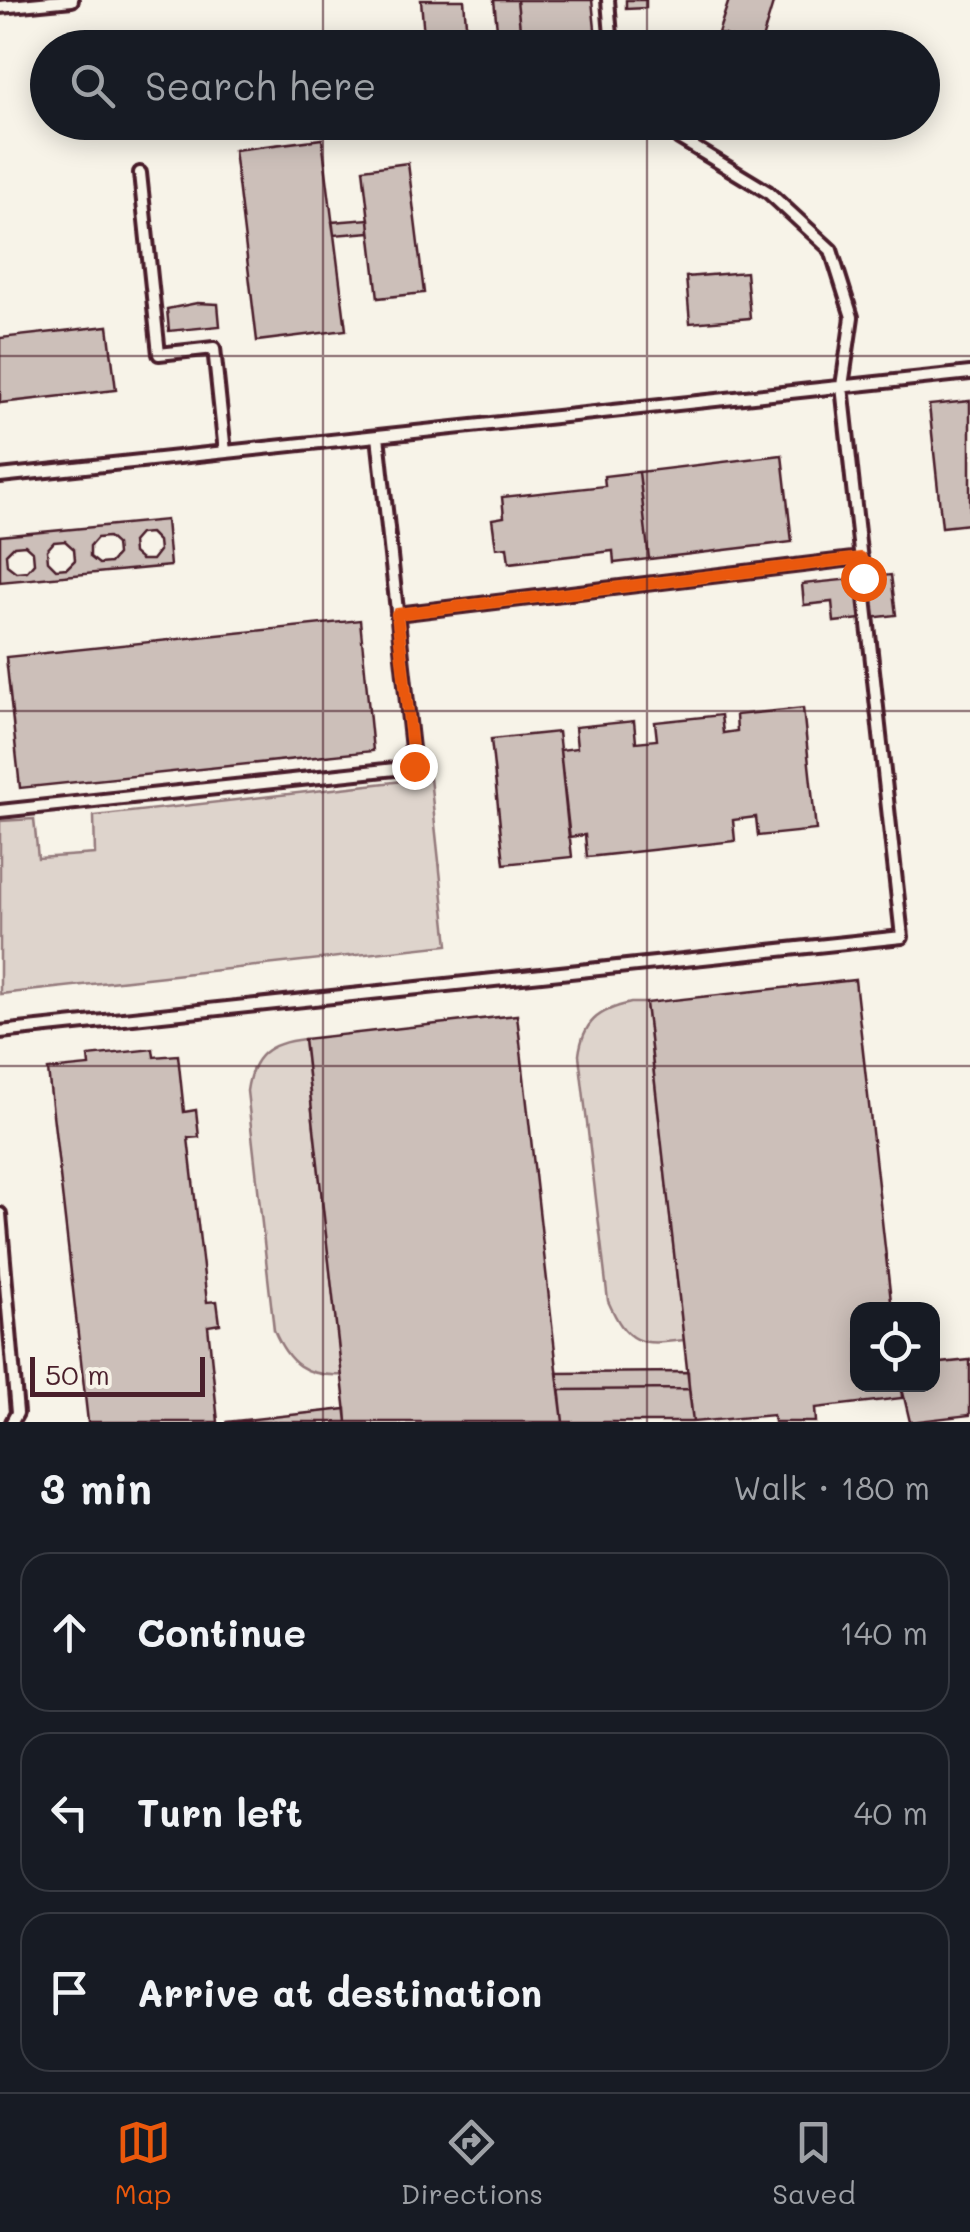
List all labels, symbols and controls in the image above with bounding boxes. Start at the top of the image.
search box [30,30,940,140]
icon: search [65,58,120,113]
text: Search here [145,60,376,110]
route start [841,556,887,602]
route end [392,744,438,790]
map controls [850,1302,940,1392]
button: locate [850,1302,940,1392]
scale bar [30,1352,205,1396]
text: 50 m [45,1356,110,1392]
text: 3 min [40,1460,152,1515]
text: Walk · 180 m [733,1466,930,1508]
icon: ahead [42,1605,97,1660]
text: Continue [137,1607,306,1657]
text: 140 m [839,1611,928,1653]
icon: left [42,1785,97,1840]
text: Turn left [137,1787,303,1837]
text: 40 m [854,1791,928,1833]
icon: arrive [42,1965,97,2020]
text: Arrive at destination [137,1967,542,2017]
tab: Map [115,2115,172,2211]
tab: Directions [401,2115,543,2211]
tab: Saved [772,2115,855,2211]

